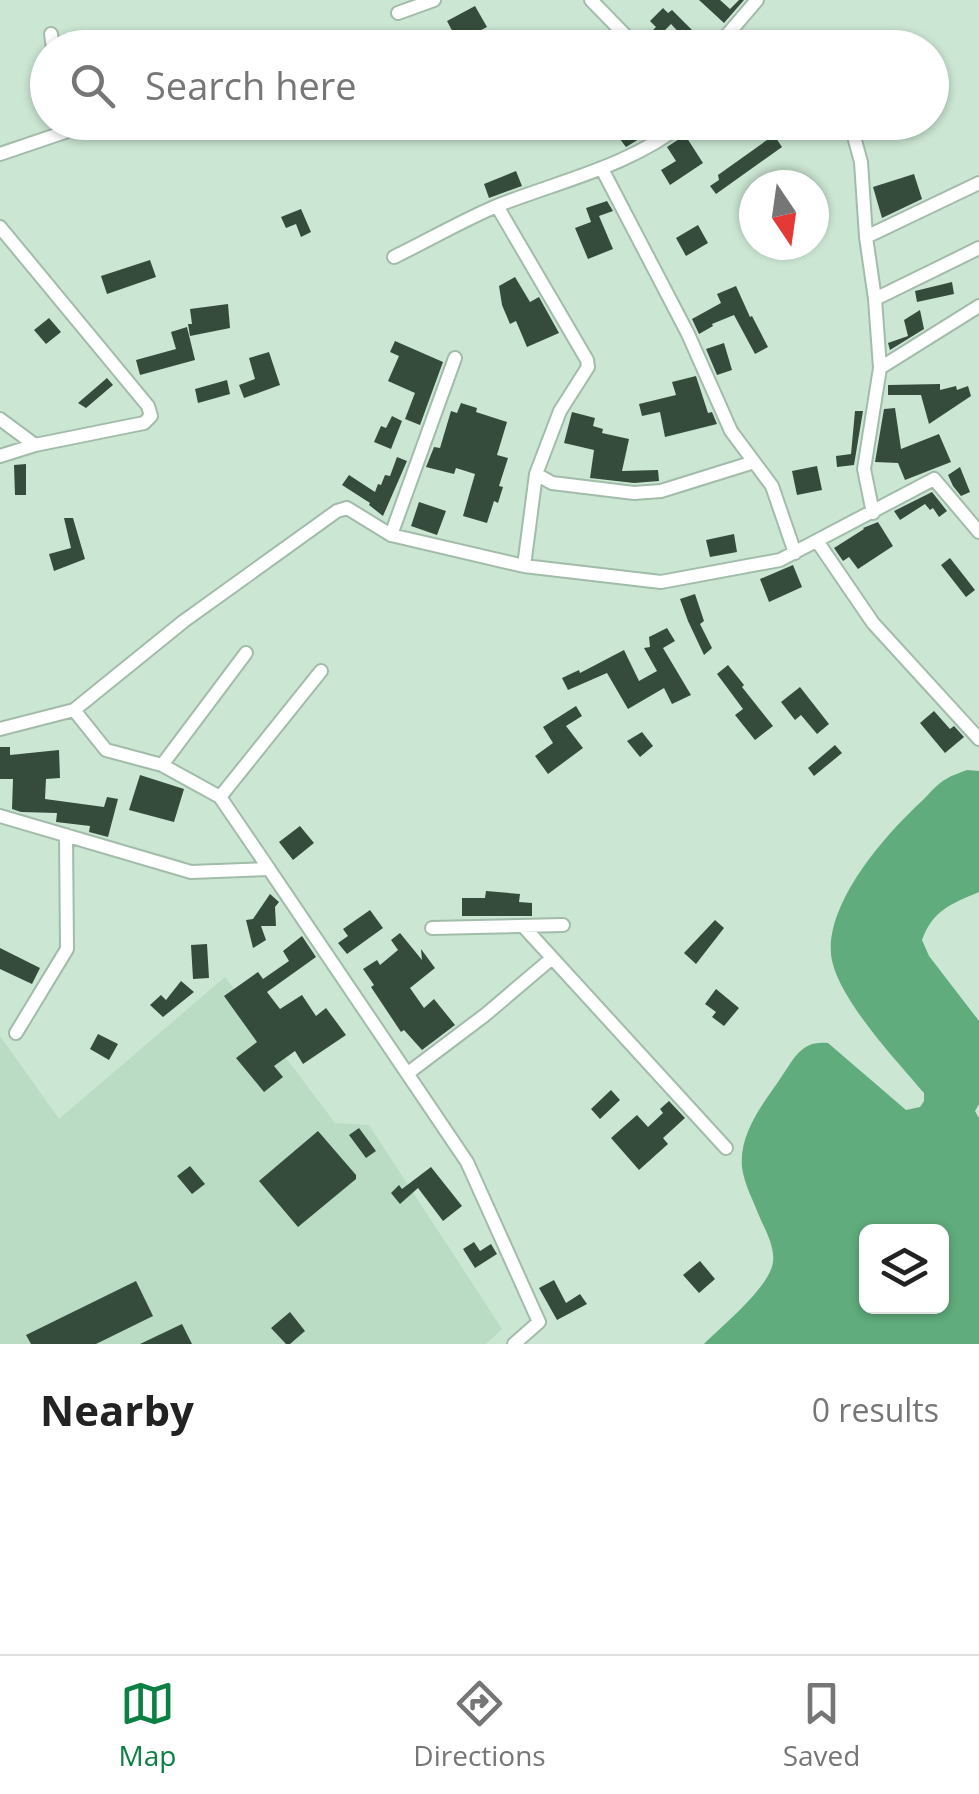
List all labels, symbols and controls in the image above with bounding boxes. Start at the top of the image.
search box [30,30,949,140]
icon: search [65,58,120,113]
text: Search here [145,59,357,111]
north arrow [739,170,829,260]
map controls [859,1224,949,1314]
button: layers [859,1224,949,1314]
text: Nearby [40,1381,194,1438]
text: 0 results [812,1388,939,1431]
tab: Map [118,1676,176,1774]
tab: Directions [413,1676,546,1774]
tab: Saved [783,1676,860,1774]

